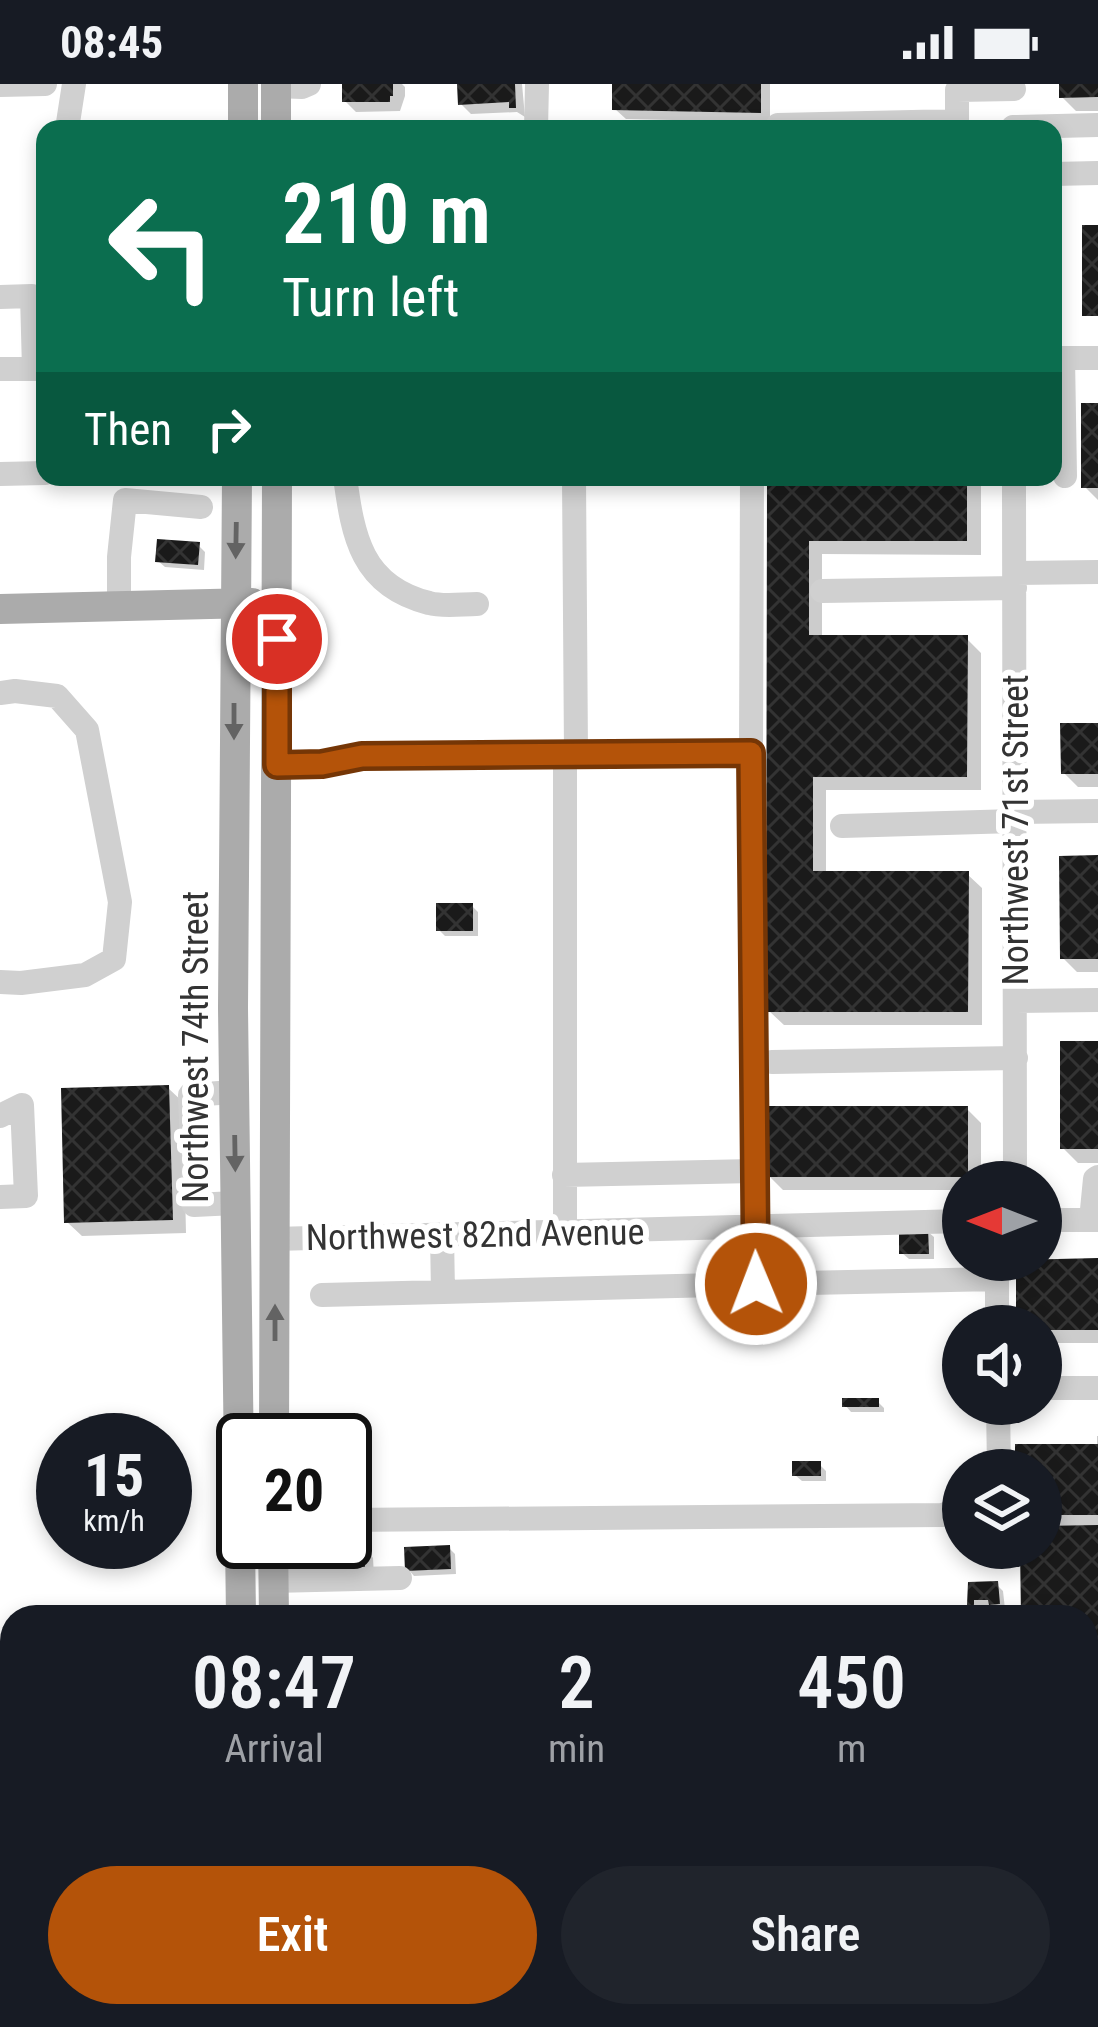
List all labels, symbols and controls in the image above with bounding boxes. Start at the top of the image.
text: 08:45 [60,16,163,69]
text: 210 m [282,165,491,264]
icon: left [84,168,240,324]
text: Turn left [282,266,459,329]
icon: right [196,396,262,462]
text: Then [84,403,172,456]
one-way arrow [226,522,245,560]
pin [226,588,328,690]
icon: arrive [244,606,310,672]
street label: Northwest 71st Street [995,674,1037,986]
one-way arrow [224,703,244,741]
street label: Northwest 74th Street [175,891,217,1203]
one-way arrow [225,1135,244,1173]
north arrow [942,1161,1062,1281]
map controls [942,1161,1062,1569]
street label: Northwest 82nd Avenue [305,1211,645,1259]
position arrow [693,1221,819,1347]
one-way arrow [265,1303,285,1341]
button: sound [942,1305,1062,1425]
speed limit sign: 20 [216,1413,372,1569]
text: 15 [84,1440,144,1511]
button: layers [942,1449,1062,1569]
text: km/h [83,1503,145,1538]
text: 08:47 [192,1641,356,1726]
text: 2 [559,1641,595,1726]
text: 450 [797,1641,906,1726]
text: Arrival [224,1726,324,1772]
text: min [548,1726,605,1772]
text: m [837,1726,866,1772]
button: Exit [48,1866,537,2004]
button: Share [561,1866,1050,2004]

